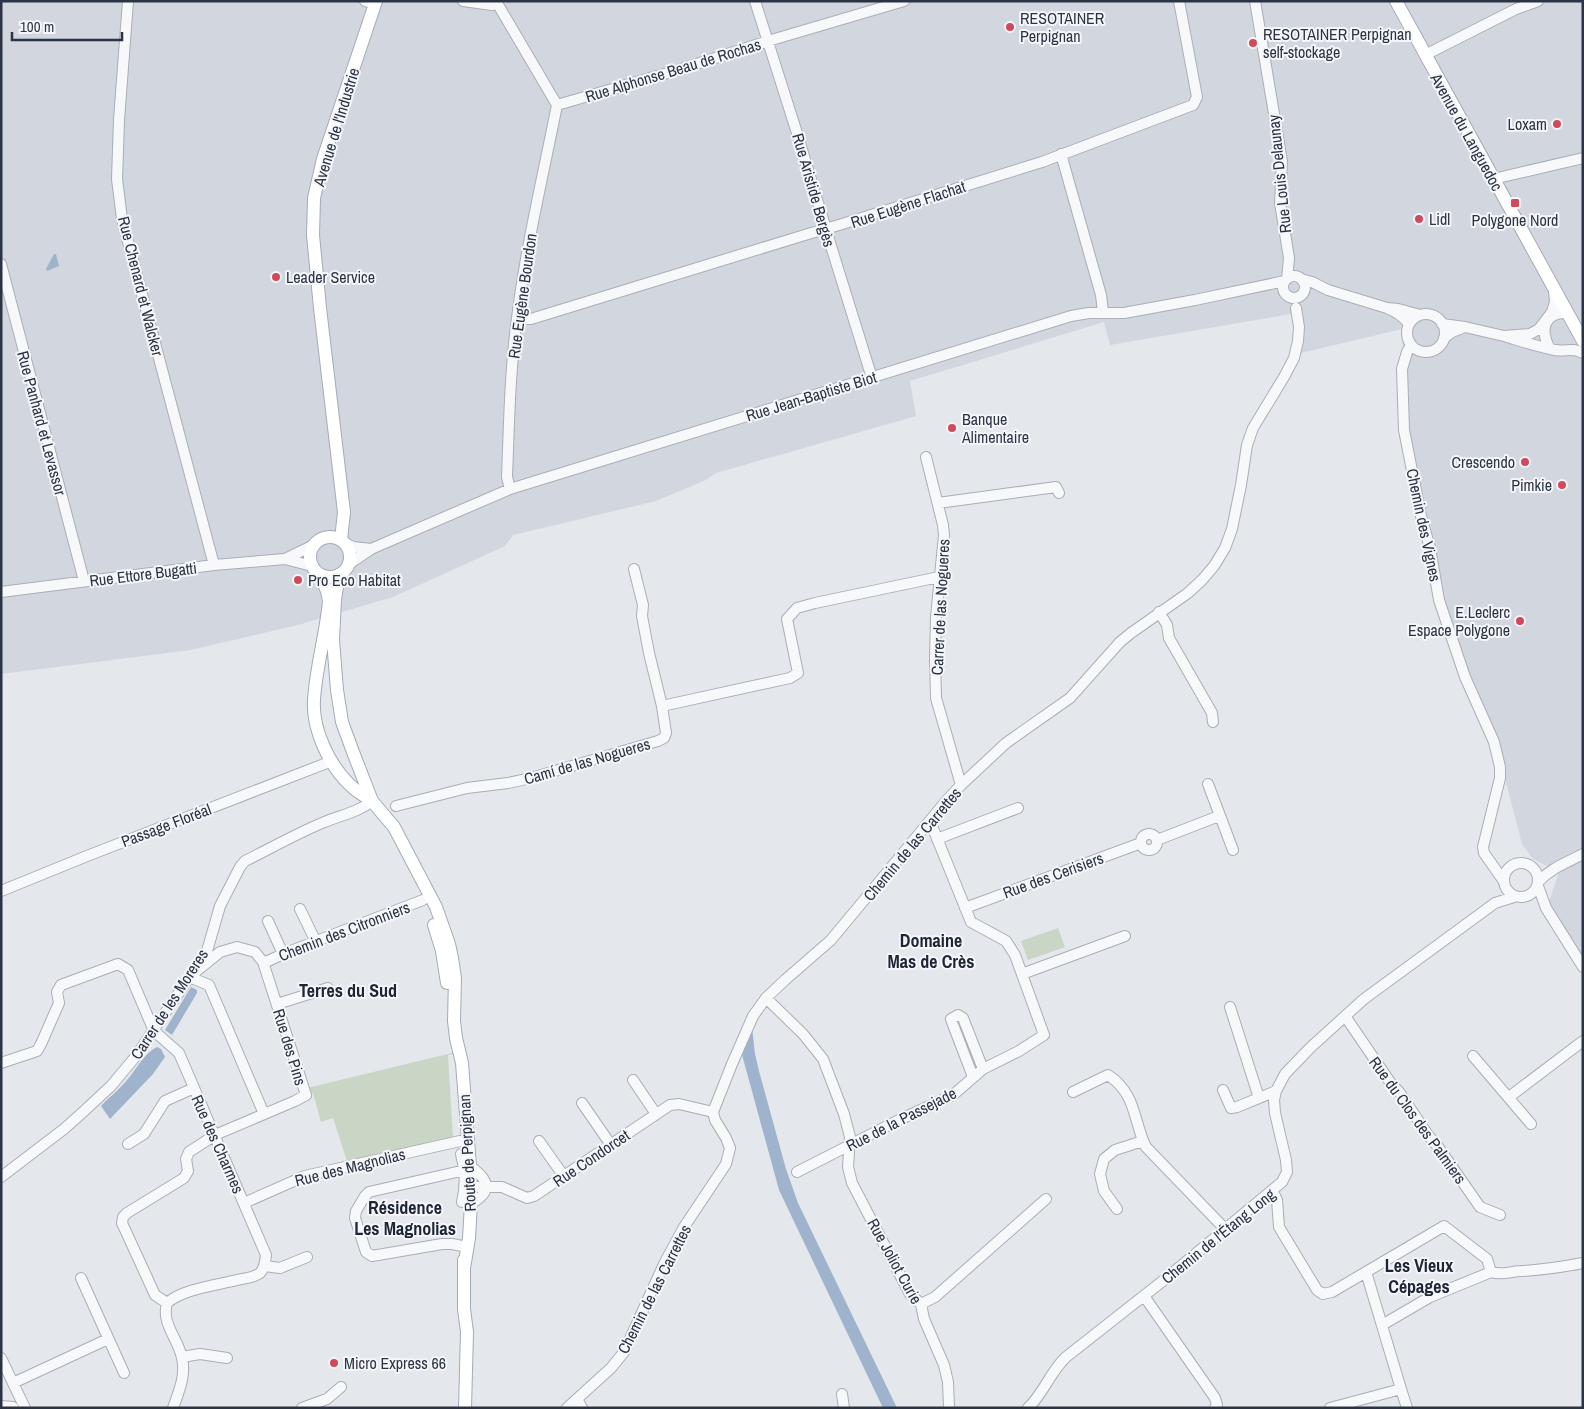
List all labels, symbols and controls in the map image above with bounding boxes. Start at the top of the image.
place label: RESOTAINER Perpignan [1020,7,1105,47]
scale bar [12,10,122,42]
text: 100 m [20,16,54,37]
marker: RESOTAINER Perpignan [1004,21,1016,33]
place label: RESOTAINER Perpignan self-stockage [1263,23,1412,63]
street label: Rue Alphonse Beau de Rochas [583,33,763,107]
marker: RESOTAINER Perpignan self-stockage [1247,37,1259,49]
street label: Avenue de l'Industrie [307,65,364,190]
street label: Avenue du Languedoc [1425,68,1509,195]
street label: Rue Louis Delaunay [1262,113,1296,234]
place label: Loxam [1508,113,1547,135]
marker: Loxam [1551,118,1563,130]
street label: Rue Aristide Bergès [787,131,841,249]
street label: Rue Eugène Flachat [848,175,969,233]
marker: Polygone Nord [1509,197,1521,209]
place label: Lidl [1429,208,1450,230]
place label: Polygone Nord [1472,209,1558,231]
marker: Lidl [1413,213,1425,225]
street label: Rue Chenard et Walcker [113,214,169,359]
street label: Rue Eugène Bourdon [502,232,542,360]
place label: Leader Service [286,266,375,288]
marker: Leader Service [270,271,282,283]
street label: Rue Panhard et Levassor [12,348,72,498]
street label: Rue Jean-Baptiste Biot [743,366,879,426]
place label: Banque Alimentaire [961,408,1029,448]
marker: Banque Alimentaire [946,422,958,434]
place label: Crescendo [1452,451,1515,473]
marker: Crescendo [1519,456,1531,468]
street label: Chemin des Vignes [1401,466,1447,584]
place label: Pimkie [1511,474,1552,496]
marker: Pimkie [1556,479,1568,491]
street label: Carrer de las Nogueres [925,538,955,676]
street label: Rue Ettore Bugatti [88,557,198,591]
place label: Pro Eco Habitat [308,569,401,591]
marker: Pro Eco Habitat [292,574,304,586]
place label: E.Leclerc Espace Polygone [1408,601,1510,641]
marker: E.Leclerc Espace Polygone [1514,615,1526,627]
street label: Camí de las Nogueres [521,732,653,790]
street label: Chemin de las Carrettes [858,782,966,906]
street label: Passage Floréal [118,798,214,852]
street label: Rue des Cerisiers [1000,847,1106,903]
street label: Chemin des Citronniers [275,896,413,966]
district label: Domaine Mas de Crès [888,928,974,974]
street label: Carrer de les Moreres [125,945,213,1063]
district label: Terres du Sud [299,978,397,1003]
street label: Rue des Pins [268,1006,312,1088]
street label: Rue du Clos des Palmiers [1364,1052,1472,1188]
street label: Rue de la Passejade [842,1082,960,1156]
street label: Rue des Charmes [186,1091,250,1197]
street label: Route de Perpignan [453,1094,481,1212]
street label: Rue Condorcet [548,1124,634,1192]
street label: Rue des Magnolias [292,1143,408,1191]
street label: Chemin de l'Étang Long [1157,1183,1280,1289]
district label: Résidence Les Magnolias [354,1195,456,1241]
street label: Rue Joliot Curie [862,1214,928,1308]
street label: Chemin de las Carrettes [612,1221,696,1357]
district label: Les Vieux Cépages [1385,1253,1454,1299]
place label: Micro Express 66 [344,1352,446,1374]
marker: Micro Express 66 [328,1357,340,1369]

